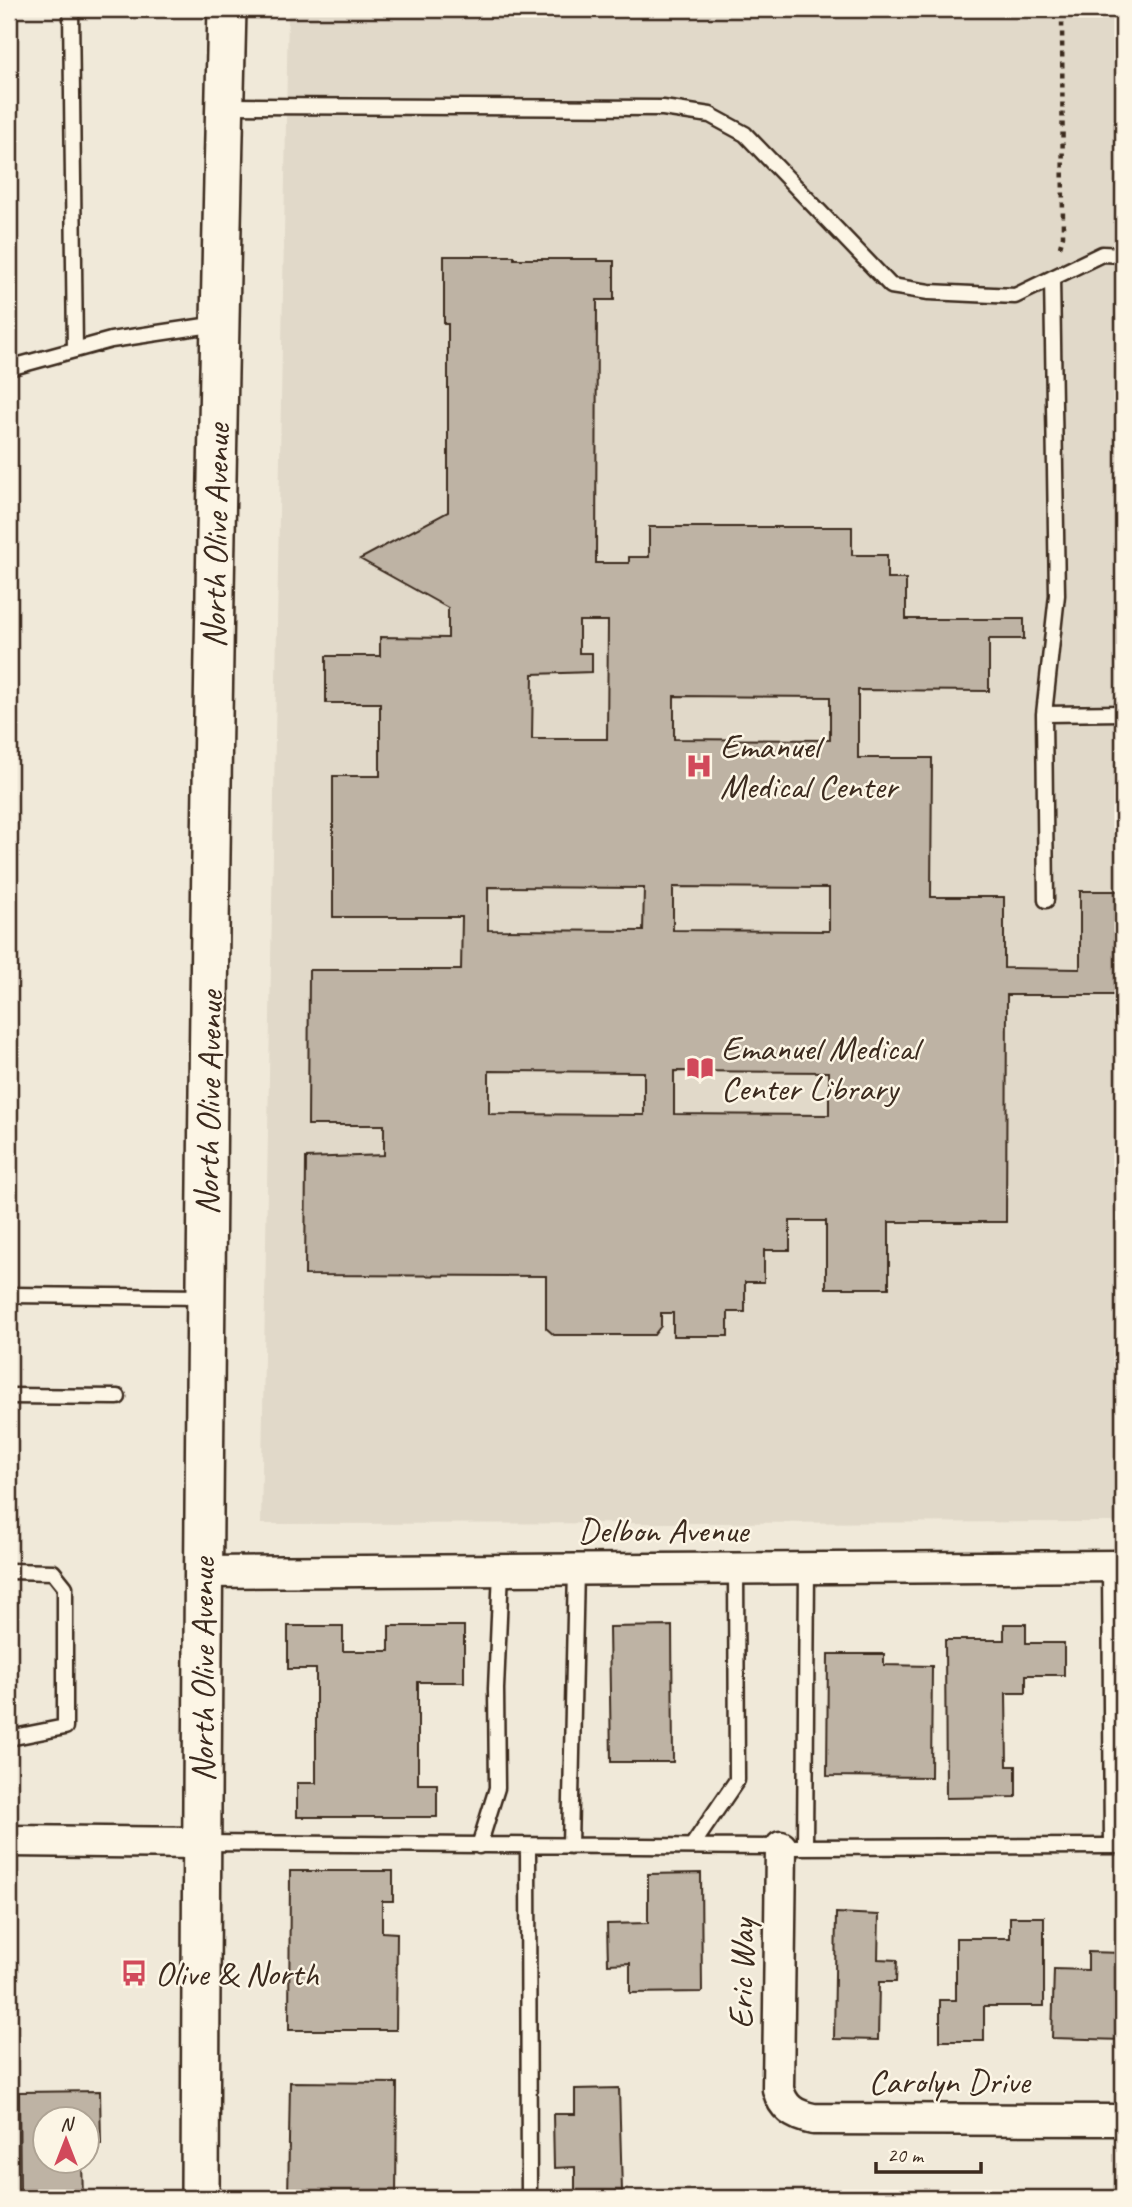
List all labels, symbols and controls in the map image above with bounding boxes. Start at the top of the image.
street label: North Olive Avenue [191,421,240,648]
place label: Emanuel Medical Center [720,724,900,809]
hospital icon: Emanuel Medical Center [684,751,714,781]
street label: North Olive Avenue [184,988,233,1215]
place label: Emanuel Medical Center Library [721,1026,924,1111]
library icon: Emanuel Medical Center Library [685,1053,715,1083]
street label: Delbon Avenue [578,1508,751,1553]
street label: North Olive Avenue [180,1555,225,1782]
street label: Eric Way [718,1916,765,2029]
place label: Olive & North [155,1951,320,1996]
bus stop icon: Olive & North [119,1958,149,1988]
street label: Carolyn Drive [868,2059,1032,2104]
north arrow [32,2106,102,2176]
text: N [60,2112,75,2136]
scale bar [876,2130,982,2174]
text: 20 m [887,2142,925,2168]

